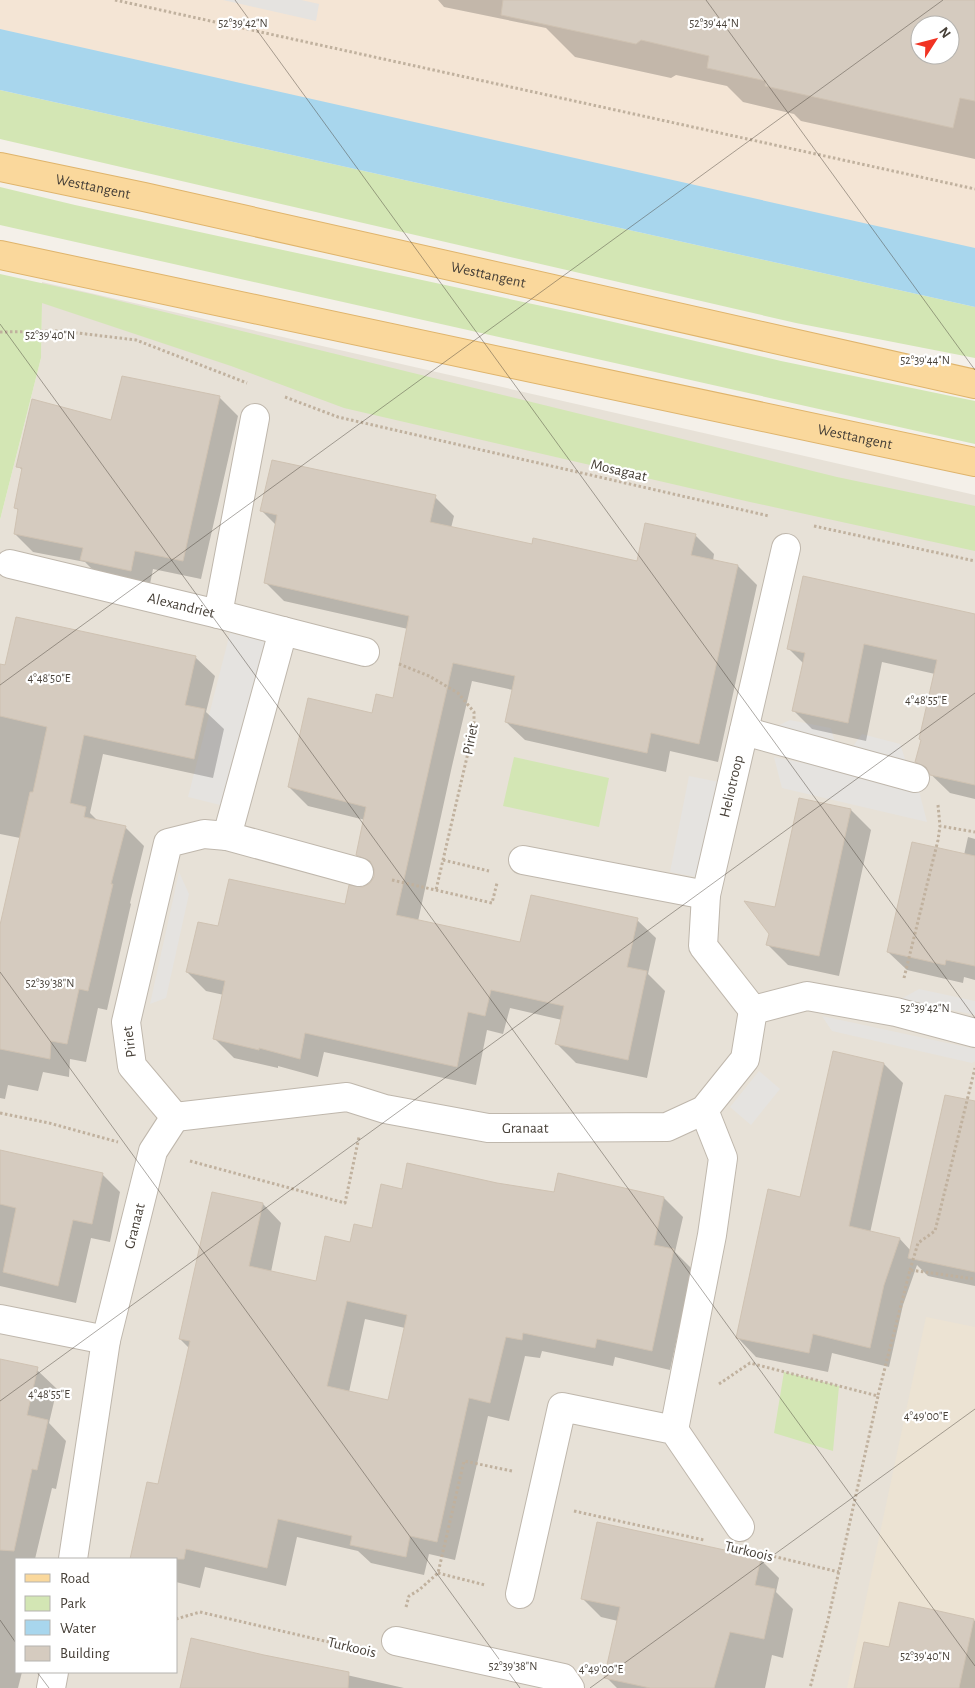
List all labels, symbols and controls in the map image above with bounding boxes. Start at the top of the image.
north arrow [910,15,960,65]
text: 52°39'42"N [218,17,268,29]
text: 52°39'44"N [689,17,739,29]
text: N [936,25,953,41]
street label: Westtangent [54,172,132,202]
street label: Westtangent [449,259,527,291]
text: 52°39'40"N [25,329,75,341]
text: 52°39'44"N [900,354,950,366]
street label: Westtangent [816,422,894,452]
street label: Mosagaat [589,457,649,484]
street label: Alexandriet [146,590,216,621]
text: 4°48'50"E [27,672,71,684]
text: 4°48'55"E [905,694,947,706]
street label: Piriet [460,722,481,756]
street label: Heliotroop [717,754,746,819]
text: 52°39'38"N [26,977,74,989]
text: 52°39'42"N [900,1002,950,1014]
street label: Piriet [120,1025,139,1059]
street label: Granaat [502,1121,549,1136]
street label: Granaat [122,1201,148,1250]
text: 4°48'55"E [28,1388,70,1400]
text: 4°49'00"E [904,1410,948,1422]
street label: Turkoois [723,1539,775,1564]
legend [15,1558,178,1673]
text: Road [60,1571,90,1586]
text: Park [60,1596,86,1611]
text: Water [60,1621,96,1636]
street label: Turkoois [326,1635,378,1660]
text: Building [60,1646,110,1661]
text: 52°39'40"N [900,1650,950,1662]
text: 52°39'38"N [489,1660,537,1672]
text: 4°49'00"E [579,1663,623,1675]

